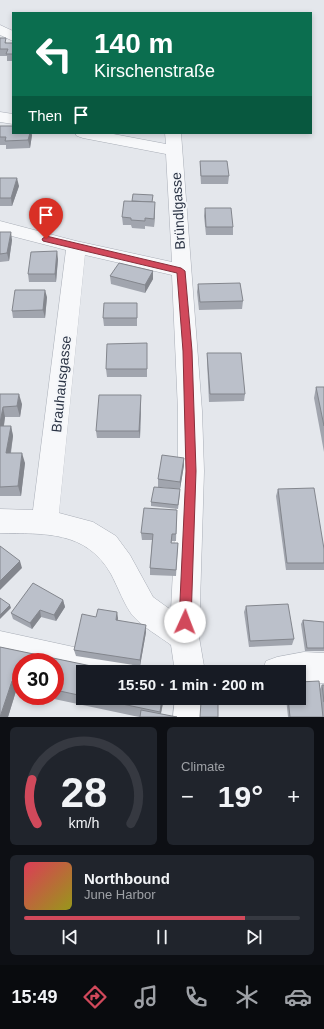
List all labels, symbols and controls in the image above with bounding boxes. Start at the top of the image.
icon: left [28,28,80,80]
text: 140 m [94,28,173,59]
text: Kirschenstraße [94,61,215,81]
icon: arrive [70,104,92,126]
text: Then [28,107,62,124]
street label: Bründlgasse [168,172,188,250]
pin [29,198,63,239]
icon: arrive [35,204,57,226]
street label: Brauhausgasse [48,335,74,433]
position arrow [164,601,206,643]
speed limit sign: 30 [12,653,64,705]
text: 15:50 · 1 min · 200 m [118,676,264,693]
text: Climate [181,759,225,774]
text: 28 [60,769,107,816]
text: 19° [218,780,263,813]
text: − [181,784,194,809]
text: + [287,784,300,809]
text: km/h [68,815,99,831]
text: Northbound [84,870,170,887]
text: June Harbor [84,887,156,902]
icon: previous [59,926,81,948]
icon: pause [151,926,173,948]
icon: next [243,926,265,948]
icon: directions [81,983,109,1011]
icon: music [132,983,160,1011]
icon: phone [182,983,210,1011]
icon: climate [233,983,261,1011]
icon: car [284,983,312,1011]
text: 15:49 [11,987,58,1007]

